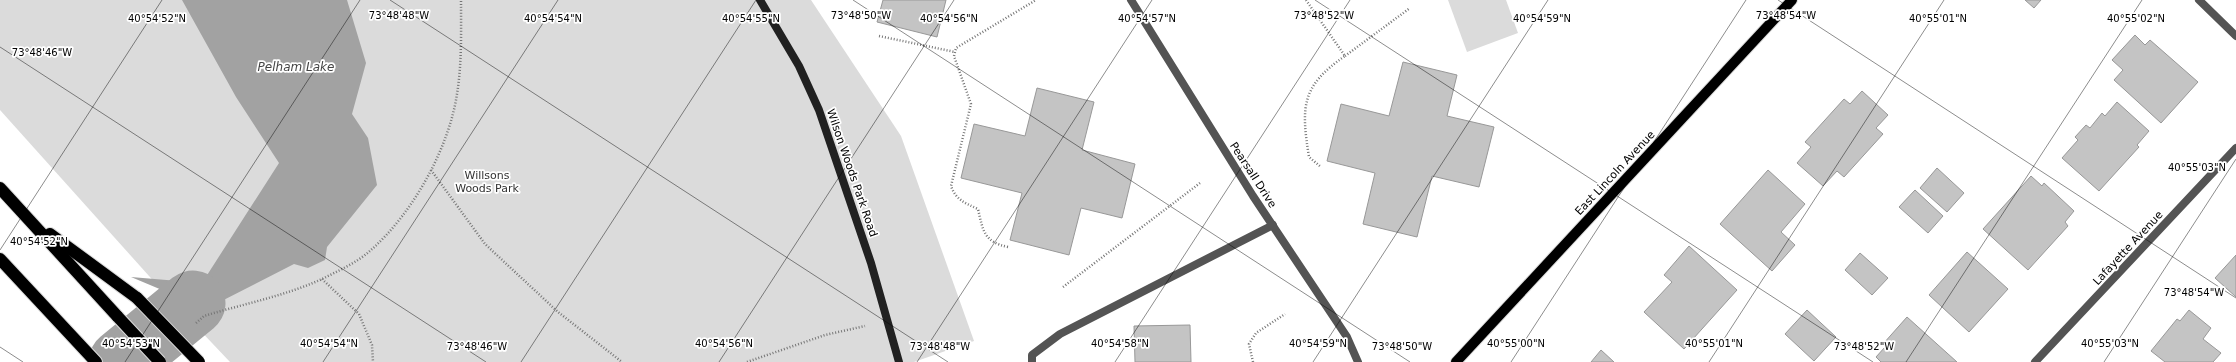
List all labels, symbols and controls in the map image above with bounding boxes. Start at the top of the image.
text: 73°48'48"W [369,10,429,21]
text: 73°48'50"W [831,10,891,21]
text: 73°48'52"W [1294,10,1354,21]
text: 73°48'54"W [1756,10,1816,21]
text: 40°54'52"N [128,13,186,24]
text: 40°54'54"N [524,13,582,24]
text: 40°54'55"N [722,13,780,24]
text: 40°54'56"N [920,13,978,24]
text: 40°54'57"N [1118,13,1176,24]
text: 40°54'59"N [1513,13,1571,24]
text: 40°55'01"N [1909,13,1967,24]
text: 40°55'02"N [2107,13,2165,24]
text: 73°48'46"W [12,47,72,58]
water label: Pelham Lake [258,60,334,74]
street label: Wilson Woods Park Road [824,107,880,239]
street label: East Lincoln Avenue [1573,128,1658,218]
street label: Pearsall Drive [1227,140,1279,210]
text: 40°55'03"N [2168,162,2226,173]
park label: Willsons Woods Park [455,169,519,195]
street label: Lafayette Avenue [2090,208,2166,288]
text: 40°54'52"N [10,236,68,247]
text: 73°48'54"W [2164,287,2224,298]
text: 40°54'53"N [102,338,160,349]
text: 40°54'54"N [300,338,358,349]
text: 40°54'56"N [695,338,753,349]
text: 40°54'58"N [1091,338,1149,349]
text: 40°54'59"N [1289,338,1347,349]
text: 40°55'00"N [1487,338,1545,349]
text: 40°55'01"N [1685,338,1743,349]
text: 40°55'03"N [2081,338,2139,349]
text: 73°48'46"W [447,341,507,352]
text: 73°48'48"W [910,341,970,352]
text: 73°48'50"W [1372,341,1432,352]
text: 73°48'52"W [1834,341,1894,352]

